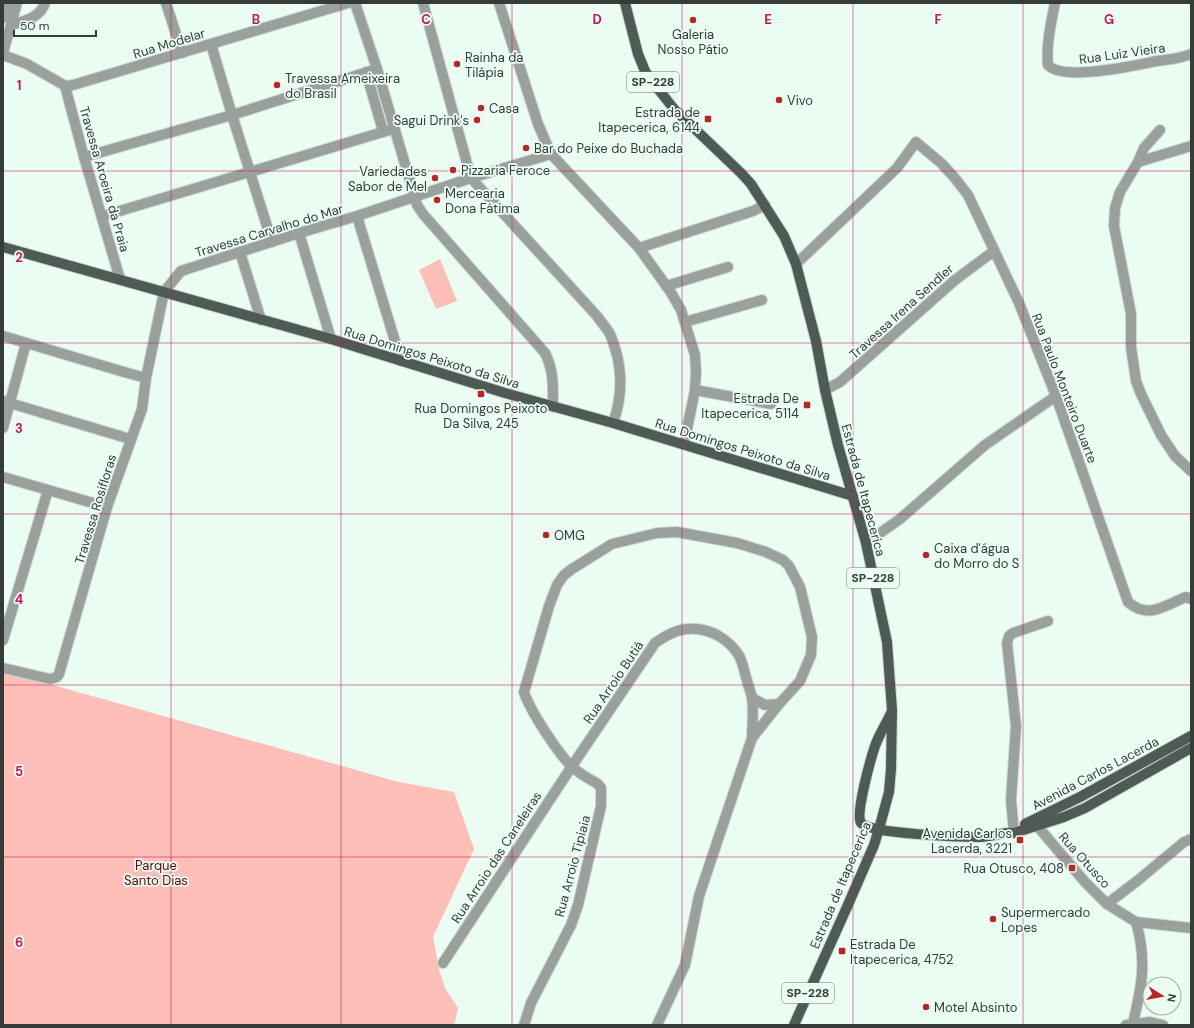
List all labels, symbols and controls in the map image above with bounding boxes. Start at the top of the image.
text: B [252,11,260,28]
text: C [421,11,431,28]
text: D [592,11,602,28]
text: E [764,11,772,28]
text: F [934,11,942,28]
text: G [1104,11,1114,28]
scale bar [14,12,96,38]
marker: Galeria Nosso Pátio [688,15,698,25]
text: 50 m [20,18,49,34]
street label: Rua Modelar [131,24,208,63]
place label: Galeria Nosso Pátio [658,26,729,58]
street label: Rua Luiz Vieira [1078,39,1166,68]
place label: Rainha da Tilápia [465,49,523,81]
marker: Rainha da Tilápia [452,59,462,69]
place label: Travessa Ameixeira do Brasil [285,70,400,102]
road number: SP-228 [627,72,679,92]
text: 1 [17,77,21,94]
marker: Travessa Ameixeira do Brasil [272,80,282,90]
place label: Vivo [787,92,813,109]
marker: Vivo [774,95,784,105]
place label: Casa [489,100,519,117]
marker: Casa [476,103,486,113]
street label: Travessa Aroeira da Praia [76,104,133,254]
place label: Estrada de Itapecerica, 6144 [598,104,700,136]
place label: Sagui Drink's [394,112,469,129]
marker: Estrada de Itapecerica, 6144 [703,114,713,124]
marker: Sagui Drink's [472,115,482,125]
place label: Bar do Peixe do Buchada [534,140,683,157]
marker: Bar do Peixe do Buchada [521,143,531,153]
place label: Pizzaria Feroce [461,162,550,179]
place label: Variedades Sabor de Mel [348,163,427,195]
marker: Pizzaria Feroce [448,165,458,175]
marker: Variedades Sabor de Mel [430,173,440,183]
place label: Mercearia Dona Fátima [445,185,520,217]
marker: Mercearia Dona Fátima [432,195,442,205]
street label: Travessa Carvalho do Mar [193,200,346,261]
text: 2 [15,249,23,266]
street label: Travessa Irena Sendler [846,260,957,363]
street label: Rua Paulo Monteiro Duarte [1028,311,1101,466]
street label: Rua Domingos Peixoto da Silva [342,323,522,392]
marker: Rua Domingos Peixoto Da Silva, 245 [476,389,486,399]
place label: Estrada De Itapecerica, 5114 [701,390,799,422]
place label: Rua Domingos Peixoto Da Silva, 245 [414,400,548,432]
marker: Estrada De Itapecerica, 5114 [802,400,812,410]
street label: Rua Domingos Peixoto da Silva [653,415,833,484]
text: 3 [15,420,23,437]
street label: Estrada de Itapecerica [838,422,889,558]
street label: Travessa Rosifloras [71,452,120,566]
place label: OMG [554,527,585,544]
marker: OMG [541,530,551,540]
place label: Caixa d'água do Morro do S [934,540,1019,572]
marker: Caixa d'água do Morro do S [921,550,931,560]
road number: SP-228 [847,568,899,588]
text: 4 [15,591,23,608]
street label: Rua Arroio Butiá [579,638,647,727]
street label: Avenida Carlos Lacerda [1029,733,1162,814]
text: 5 [15,763,23,780]
street label: Rua Arroio das Caneleiras [447,788,545,926]
street label: Rua Arroio Tipiaia [551,813,594,919]
street label: Estrada de Itapecerica [806,819,875,951]
place label: Avenida Carlos Lacerda, 3221 [923,825,1012,857]
street label: Rua Otusco [1055,829,1115,892]
marker: Avenida Carlos Lacerda, 3221 [1015,835,1025,845]
park label: Parque Santo Dias [124,857,188,889]
place label: Rua Otusco, 408 [964,860,1064,877]
marker: Rua Otusco, 408 [1067,863,1077,873]
place label: Supermercado Lopes [1001,904,1091,936]
marker: Supermercado Lopes [988,914,998,924]
text: 6 [15,934,23,951]
place label: Estrada De Itapecerica, 4752 [850,936,953,968]
marker: Estrada De Itapecerica, 4752 [837,946,847,956]
north arrow [1142,976,1182,1016]
road number: SP-228 [782,983,834,1003]
text: N [1164,993,1179,1003]
place label: Motel Absinto [934,999,1018,1016]
marker: Motel Absinto [921,1002,931,1012]

